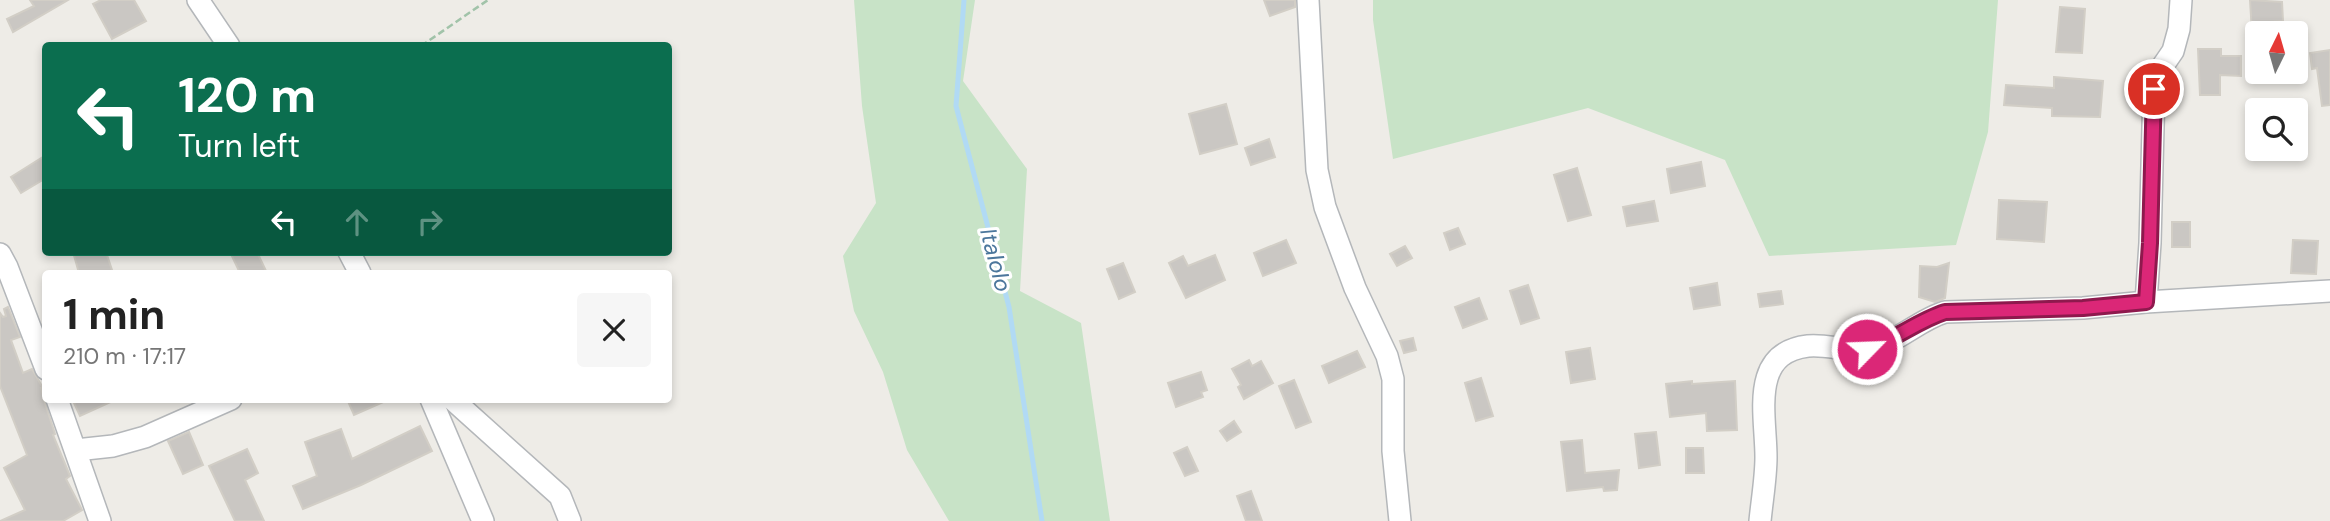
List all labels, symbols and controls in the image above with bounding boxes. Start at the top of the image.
north arrow [2245,21,2308,84]
map controls [2245,21,2308,161]
pin [2124,59,2184,119]
text: 120 m [178,63,316,127]
icon: left [63,70,154,161]
icon: arrive [2135,70,2173,108]
button: search [2245,98,2308,161]
text: Turn left [178,125,300,167]
icon: left [265,203,303,241]
icon: ahead [338,203,376,241]
icon: right [411,203,449,241]
water label: Italolo [973,225,1019,295]
text: 1 min [63,287,165,342]
button: close [577,293,651,367]
position arrow [1830,312,1904,386]
text: 210 m · 17:17 [63,341,186,371]

